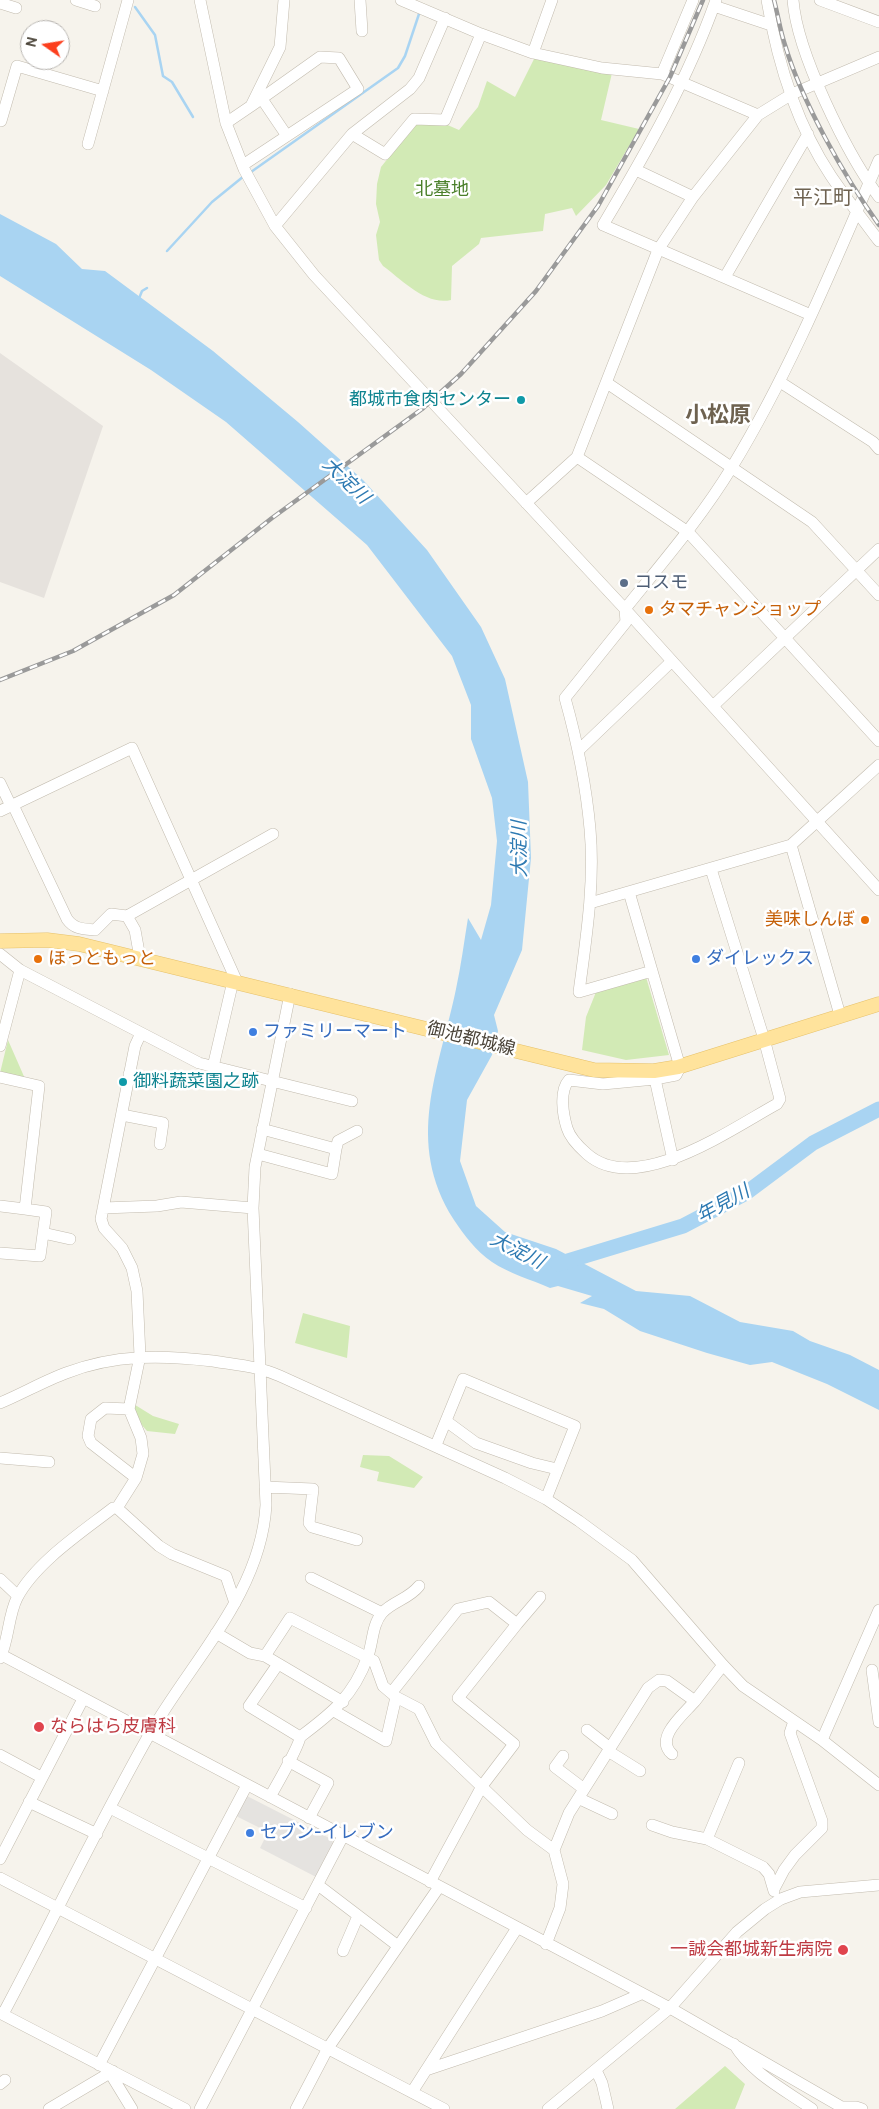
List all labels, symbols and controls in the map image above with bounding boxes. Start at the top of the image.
north arrow [20,20,70,70]
text: N [21,35,41,49]
park label: 北墓地 [415,179,469,201]
district label: 平江町 [793,186,853,210]
place label: 都城市食肉センター [349,389,511,411]
marker: 都城市食肉センター [515,394,527,406]
district label: 小松原 [685,403,751,429]
water label: 大淀川 [318,453,374,509]
place label: コスモ [634,572,688,594]
marker: コスモ [618,577,630,589]
place label: タマチャンショップ [659,599,821,621]
marker: タマチャンショップ [643,604,655,616]
water label: 大淀川 [508,820,532,878]
place label: 美味しんぼ [765,909,855,931]
marker: 美味しんぼ [859,914,871,926]
place label: ほっともっと [48,948,156,970]
place label: ダイレックス [706,948,814,970]
marker: ほっともっと [32,953,44,965]
marker: ダイレックス [690,953,702,965]
street label: 御池都城線 [425,1018,517,1060]
place label: ファミリーマート [263,1021,407,1043]
marker: ファミリーマート [247,1026,259,1038]
place label: 御料蔬菜園之跡 [133,1071,259,1093]
marker: 御料蔬菜園之跡 [117,1076,129,1088]
water label: 年見川 [693,1180,753,1228]
water label: 大淀川 [486,1228,548,1274]
place label: ならはら皮膚科 [50,1716,176,1738]
marker: ならはら皮膚科 [32,1720,46,1734]
place label: セブン-イレブン [260,1822,394,1844]
marker: セブン-イレブン [244,1827,256,1839]
place label: 一誠会都城新生病院 [670,1939,832,1961]
marker: 一誠会都城新生病院 [836,1943,850,1957]

